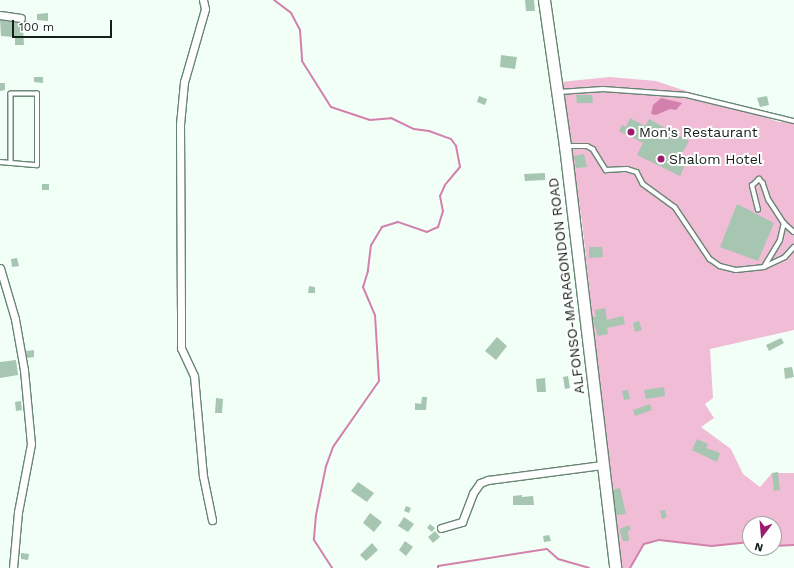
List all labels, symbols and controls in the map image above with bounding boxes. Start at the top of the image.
scale bar [14,12,114,38]
text: 100 m [19,20,54,34]
place label: Mon's Restaurant [639,124,758,140]
marker: Mon's Restaurant [626,127,636,137]
place label: Shalom Hotel [669,151,762,167]
marker: Shalom Hotel [656,154,666,164]
street label: ALFONSO-MARAGONDON ROAD [544,177,588,395]
north arrow [742,516,782,556]
text: N [753,540,765,554]

